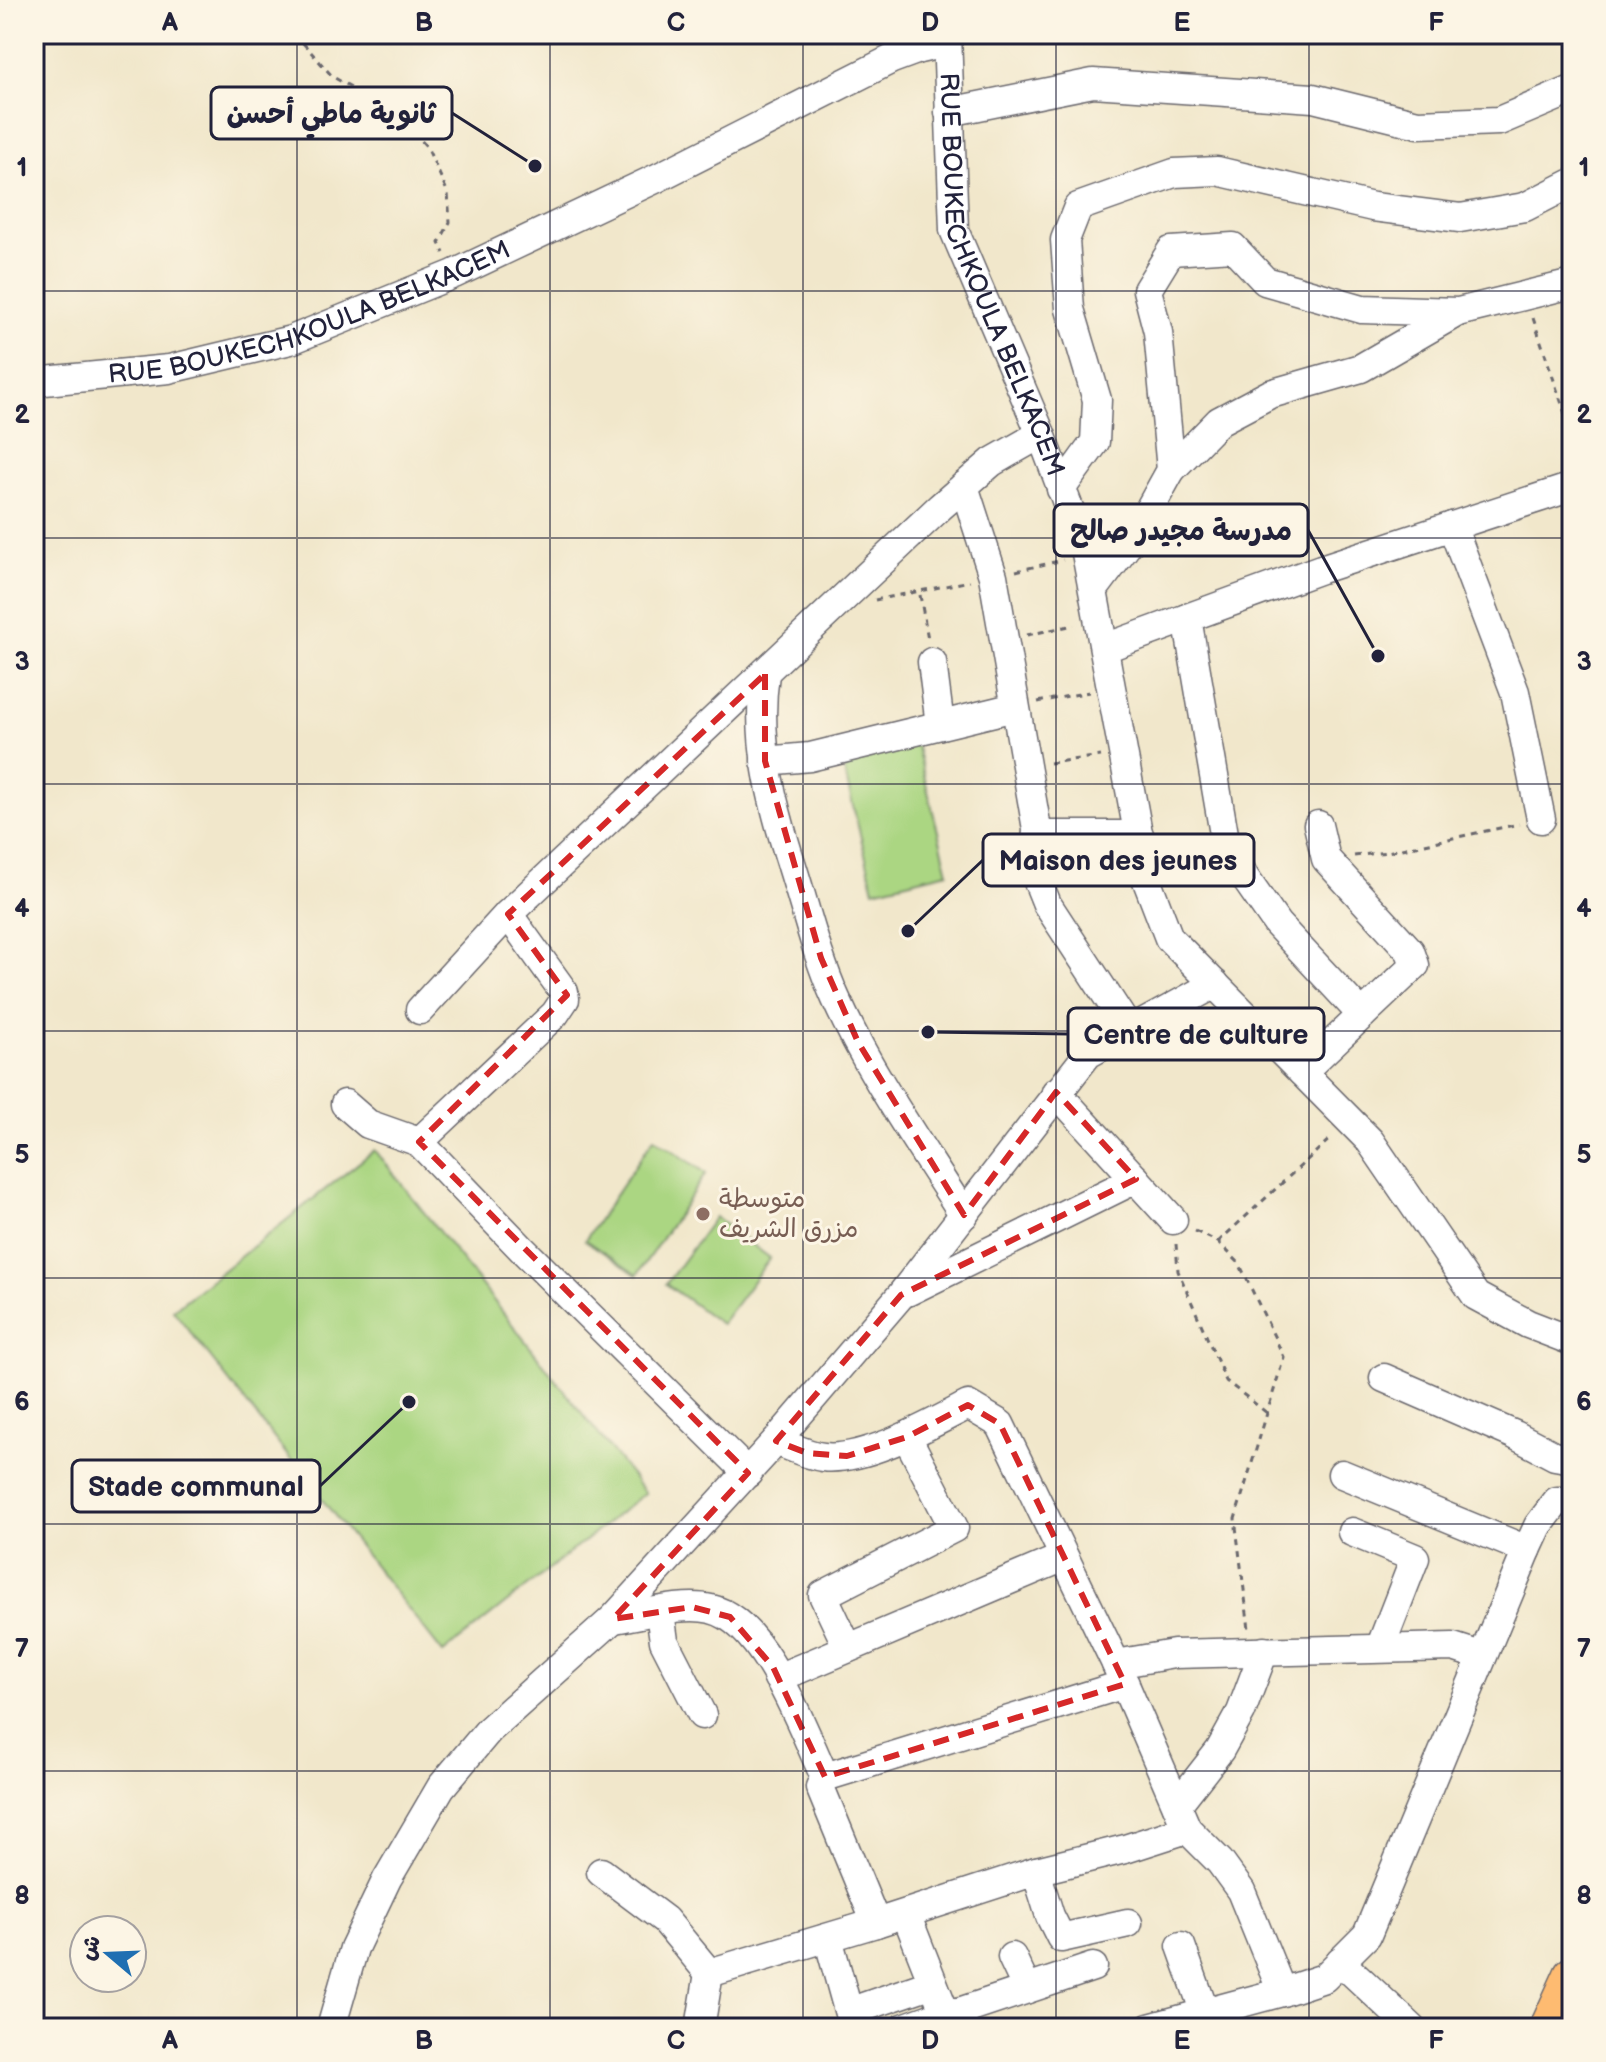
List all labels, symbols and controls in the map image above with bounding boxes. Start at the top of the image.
text: A [161,8,178,39]
text: B [415,8,433,39]
text: C [667,8,685,39]
text: D [921,8,939,39]
text: E [1174,8,1191,39]
text: F [1428,8,1444,39]
street label: RUE BOUKECHKOULA BELKACEM [933,72,1071,480]
callout: ثانوية ماطي أحسن [211,87,452,139]
text: ثانوية ماطي أحسن [227,96,437,139]
text: 1 [17,153,27,184]
text: 1 [1579,153,1589,184]
street label: RUE BOUKECHKOULA BELKACEM [107,234,515,390]
text: 2 [14,400,30,431]
text: 2 [1576,400,1592,431]
callout: مدرسة مجيدر صالح [1054,504,1308,556]
text: مدرسة مجيدر صالح [1070,515,1292,549]
text: 3 [14,647,30,678]
text: 3 [1576,647,1592,678]
callout: Maison des jeunes [983,834,1254,886]
text: Maison des jeunes [999,845,1237,878]
text: 4 [14,894,30,925]
text: 4 [1576,894,1592,925]
callout: Centre de culture [1068,1008,1324,1060]
text: Centre de culture [1084,1019,1308,1052]
text: 5 [14,1140,30,1171]
text: 5 [1576,1140,1592,1171]
place label: متوسطة مزرق الشريف [719,1184,858,1245]
marker: متوسطة مزرق الشريف [694,1205,712,1223]
text: 6 [14,1387,30,1418]
text: 6 [1576,1387,1592,1418]
callout: Stade communal [72,1460,320,1512]
text: Stade communal [88,1471,304,1504]
text: 7 [15,1634,29,1665]
text: 7 [1577,1634,1591,1665]
text: 8 [14,1881,30,1912]
text: 8 [1576,1881,1592,1912]
north arrow [68,1914,148,1994]
text: ش [74,1932,107,1964]
text: A [161,2026,178,2057]
text: B [415,2026,433,2057]
text: C [667,2026,685,2057]
text: D [921,2026,939,2057]
text: E [1174,2026,1191,2057]
text: F [1428,2026,1444,2057]

